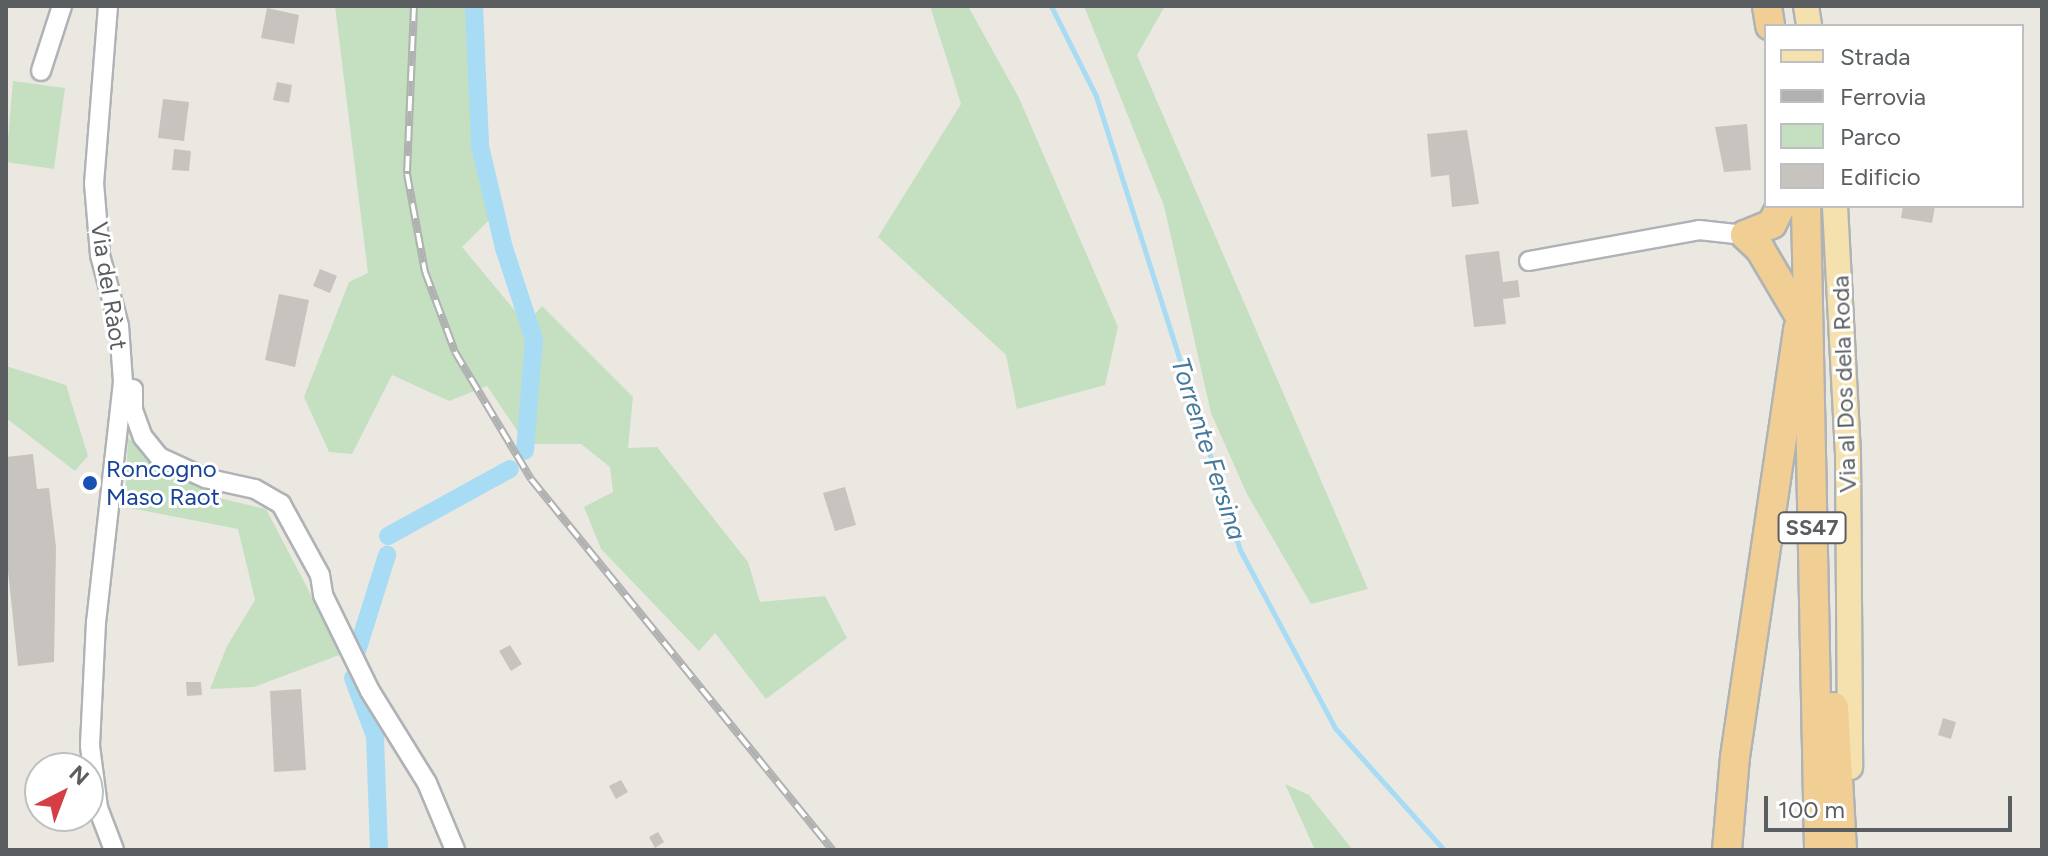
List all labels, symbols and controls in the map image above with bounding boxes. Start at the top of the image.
legend [1764,24,2024,208]
text: Strada [1840,42,1910,71]
text: Ferrovia [1840,82,1926,111]
text: Parco [1840,122,1901,151]
text: Edificio [1840,162,1921,191]
street label: Via del Ràot [85,220,133,352]
street label: Via al Dos dela Roda [1826,275,1862,493]
water label: Torrente Fersina [1164,354,1252,544]
place label: Roncogno Maso Raot [106,455,220,511]
marker: Roncogno Maso Raot [81,474,99,492]
road number: SS47 [1776,510,1848,546]
north arrow [24,752,104,832]
text: N [64,760,94,791]
scale bar [1768,780,2016,830]
text: 100 m [1778,795,1845,824]

